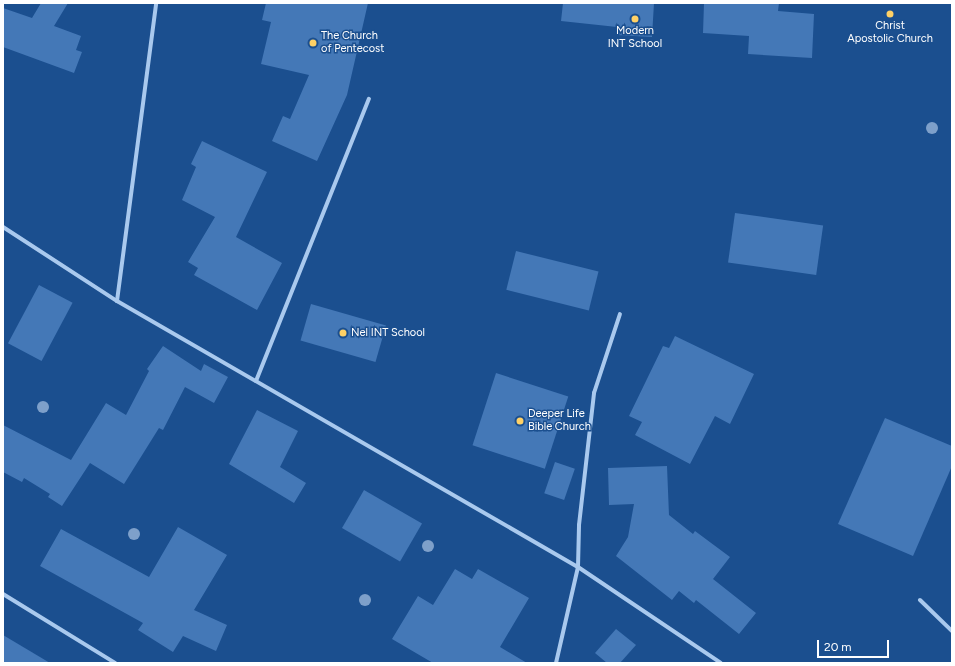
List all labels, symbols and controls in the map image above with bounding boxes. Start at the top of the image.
marker: Christ Apostolic Church [885,9,895,19]
marker: Modern INT School [630,14,640,24]
place label: Christ Apostolic Church [847,20,933,46]
place label: Modern INT School [608,25,662,51]
place label: The Church of Pentecost [321,30,384,56]
marker: The Church of Pentecost [308,38,318,48]
place label: Nel INT School [351,326,425,340]
marker: Nel INT School [338,328,348,338]
place label: Deeper Life Bible Church [528,408,591,434]
marker: Deeper Life Bible Church [515,416,525,426]
scale bar [819,632,891,658]
text: 20 m [824,640,852,654]

